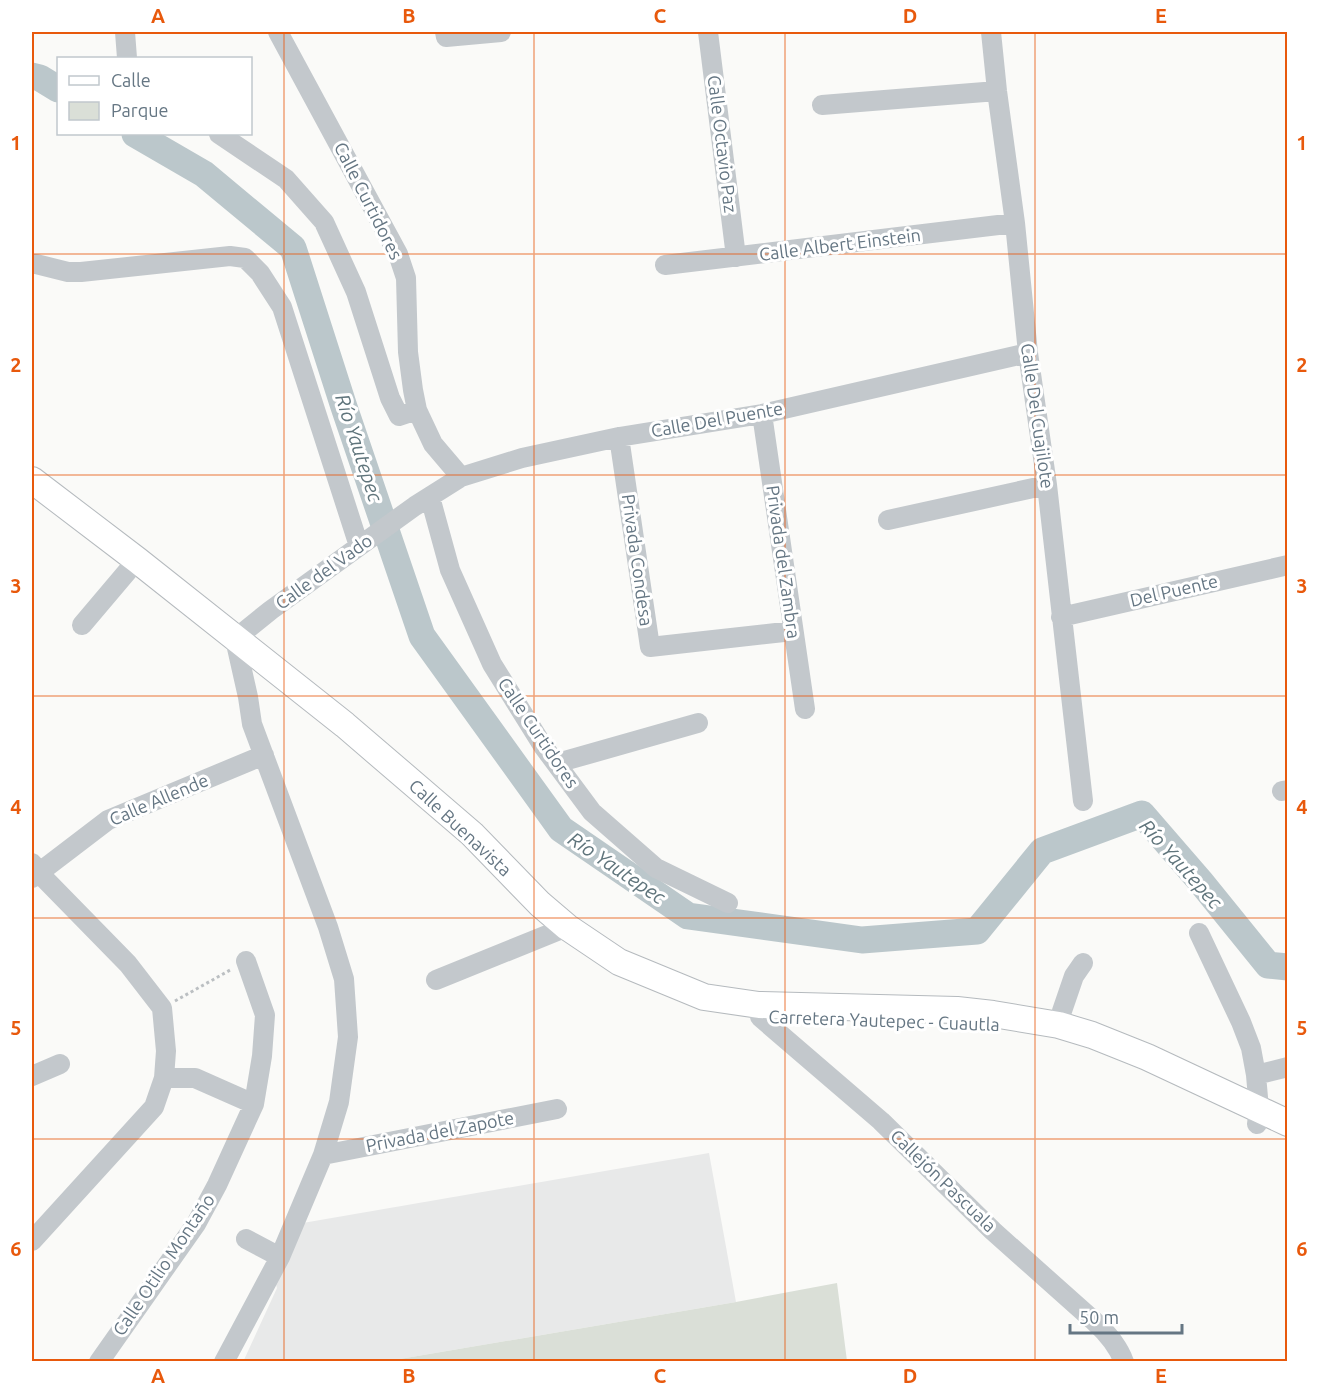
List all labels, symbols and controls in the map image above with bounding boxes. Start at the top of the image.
text: A [151,4,165,27]
text: B [402,4,416,27]
text: C [654,4,667,27]
text: D [903,4,917,27]
text: E [1155,4,1167,27]
legend [57,57,252,135]
text: Calle [111,70,151,90]
street label: Calle Octavio Paz [705,74,741,214]
text: Parque [111,100,168,120]
text: 1 [10,131,22,154]
text: 1 [1296,131,1308,154]
street label: Calle Curtidores [331,139,407,263]
street label: Calle Albert Einstein [758,224,922,264]
street label: Calle Del Cuajilote [1018,342,1058,490]
text: 2 [10,353,22,376]
text: 2 [1296,353,1308,376]
water label: Río Yautepec [331,391,388,505]
street label: Calle Del Puente [649,398,784,440]
street label: Privada del Zambra [763,484,805,640]
street label: Privada Condesa [619,493,657,627]
street label: Calle del Vado [271,529,376,613]
street label: Del Puente [1128,570,1220,610]
text: 3 [10,574,22,597]
text: 3 [1296,574,1308,597]
street label: Calle Curtidores [495,673,583,792]
street label: Calle Allende [106,769,211,829]
street label: Calle Buenavista [406,775,516,880]
text: 4 [10,795,22,818]
text: 4 [1296,795,1308,818]
water label: Río Yautepec [1135,814,1228,913]
water label: Río Yautepec [564,827,671,909]
street label: Carretera Yautepec - Cuautla [768,1006,1000,1034]
text: 5 [10,1016,22,1039]
text: 5 [1296,1016,1308,1039]
street label: Privada del Zapote [364,1107,516,1155]
street label: Callejón Pascuala [887,1125,1000,1236]
street label: Calle Otilio Montaño [108,1190,218,1339]
text: 6 [10,1237,22,1260]
text: 6 [1296,1237,1308,1260]
scale bar [1070,1297,1182,1335]
text: 50 m [1079,1307,1119,1327]
text: A [151,1364,165,1387]
text: B [402,1364,416,1387]
text: C [654,1364,667,1387]
text: D [903,1364,917,1387]
text: E [1155,1364,1167,1387]

